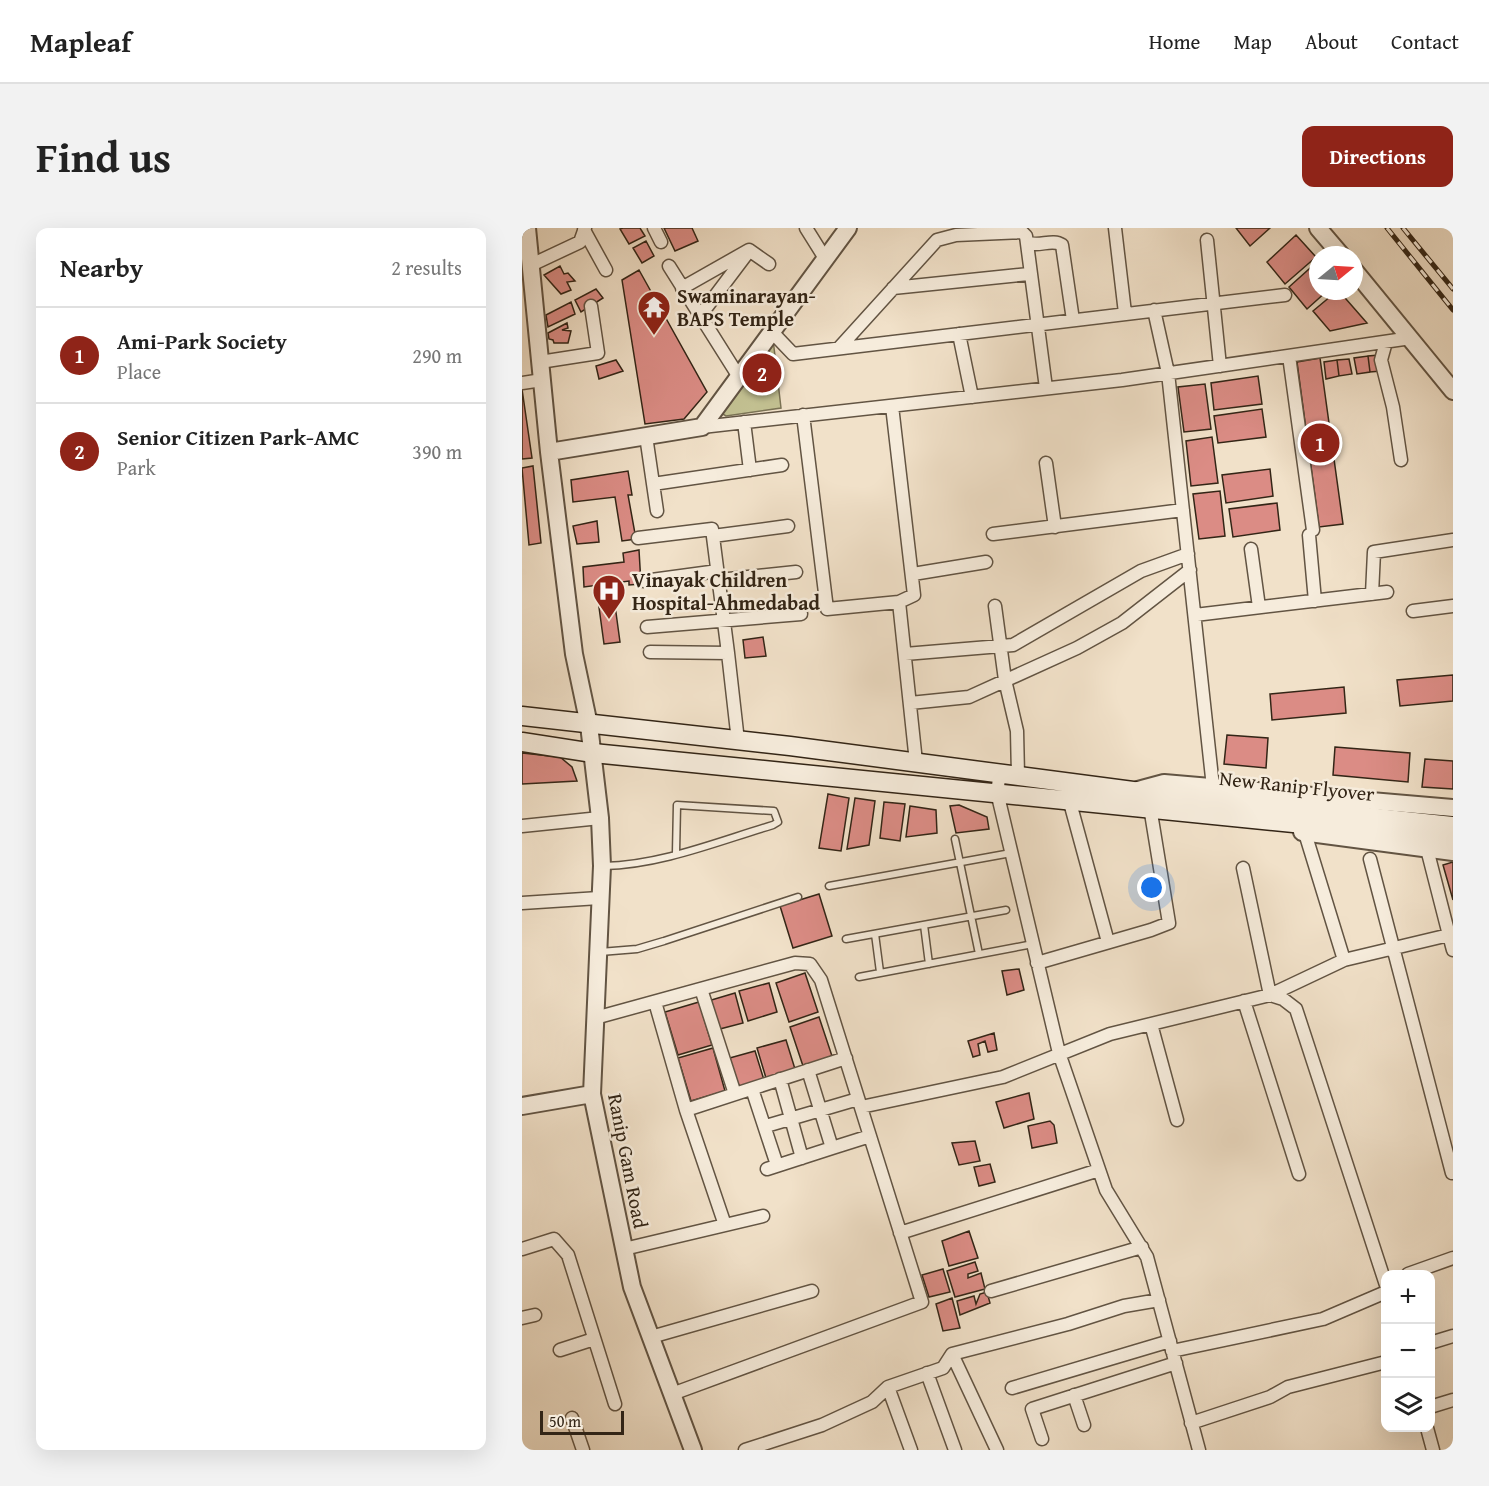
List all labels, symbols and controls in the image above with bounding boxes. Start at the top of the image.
text: Mapleaf [30,21,131,62]
text: Home [1149,26,1200,57]
text: Map [1233,26,1272,57]
text: About [1305,26,1358,57]
text: Contact [1391,26,1459,57]
text: Find us [36,126,171,187]
button: Directions [1302,126,1453,187]
north arrow [1309,246,1363,300]
text: Nearby [60,248,143,287]
text: 2 results [391,253,462,282]
place label: Swaminarayan- BAPS Temple [677,281,816,333]
temple icon: Swaminarayan- BAPS Temple [636,289,672,336]
text: Ami-Park Society [117,325,287,357]
text: 1 [74,341,85,370]
text: 290 m [412,341,462,370]
pin: 2 [742,350,782,396]
text: Place [117,357,161,386]
pin: 1 [1300,420,1340,466]
text: Senior Citizen Park-AMC [117,421,359,453]
text: 2 [74,437,85,466]
text: 390 m [412,437,462,466]
text: Park [117,453,156,482]
place label: Vinayak Children Hospital-Ahmedabad [632,565,820,617]
hospital icon: Vinayak Children Hospital-Ahmedabad [591,573,627,620]
street label: New Ranip Flyover [1218,763,1376,808]
your location [1137,873,1166,902]
street label: Ranip Gam Road [601,1091,656,1231]
map controls [1381,1270,1435,1432]
button: + [1381,1270,1435,1324]
button: − [1381,1324,1435,1378]
button: layers [1381,1378,1435,1432]
scale bar [540,1408,624,1436]
text: 50 m [549,1409,581,1433]

